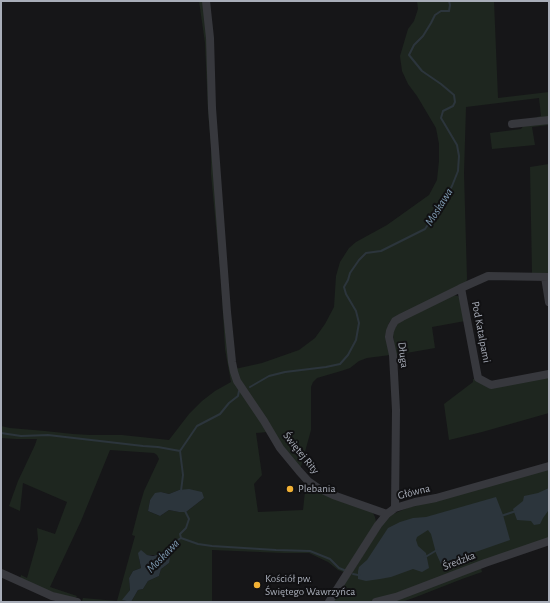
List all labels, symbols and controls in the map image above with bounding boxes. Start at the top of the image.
water label: Moskawa [422,186,456,228]
street label: Pod Katalpami [469,300,493,364]
street label: Długa [395,341,411,369]
street label: Świętej Rity [280,429,322,477]
place label: Plebania [298,482,336,496]
street label: Główna [396,482,432,502]
marker: Plebania [285,484,295,494]
water label: Moskawa [143,536,183,576]
street label: Średzka [441,549,477,573]
place label: Kościół pw. Świętego Wawrzyńca [265,572,355,598]
marker: Kościół pw. Świętego Wawrzyńca [252,580,262,590]

